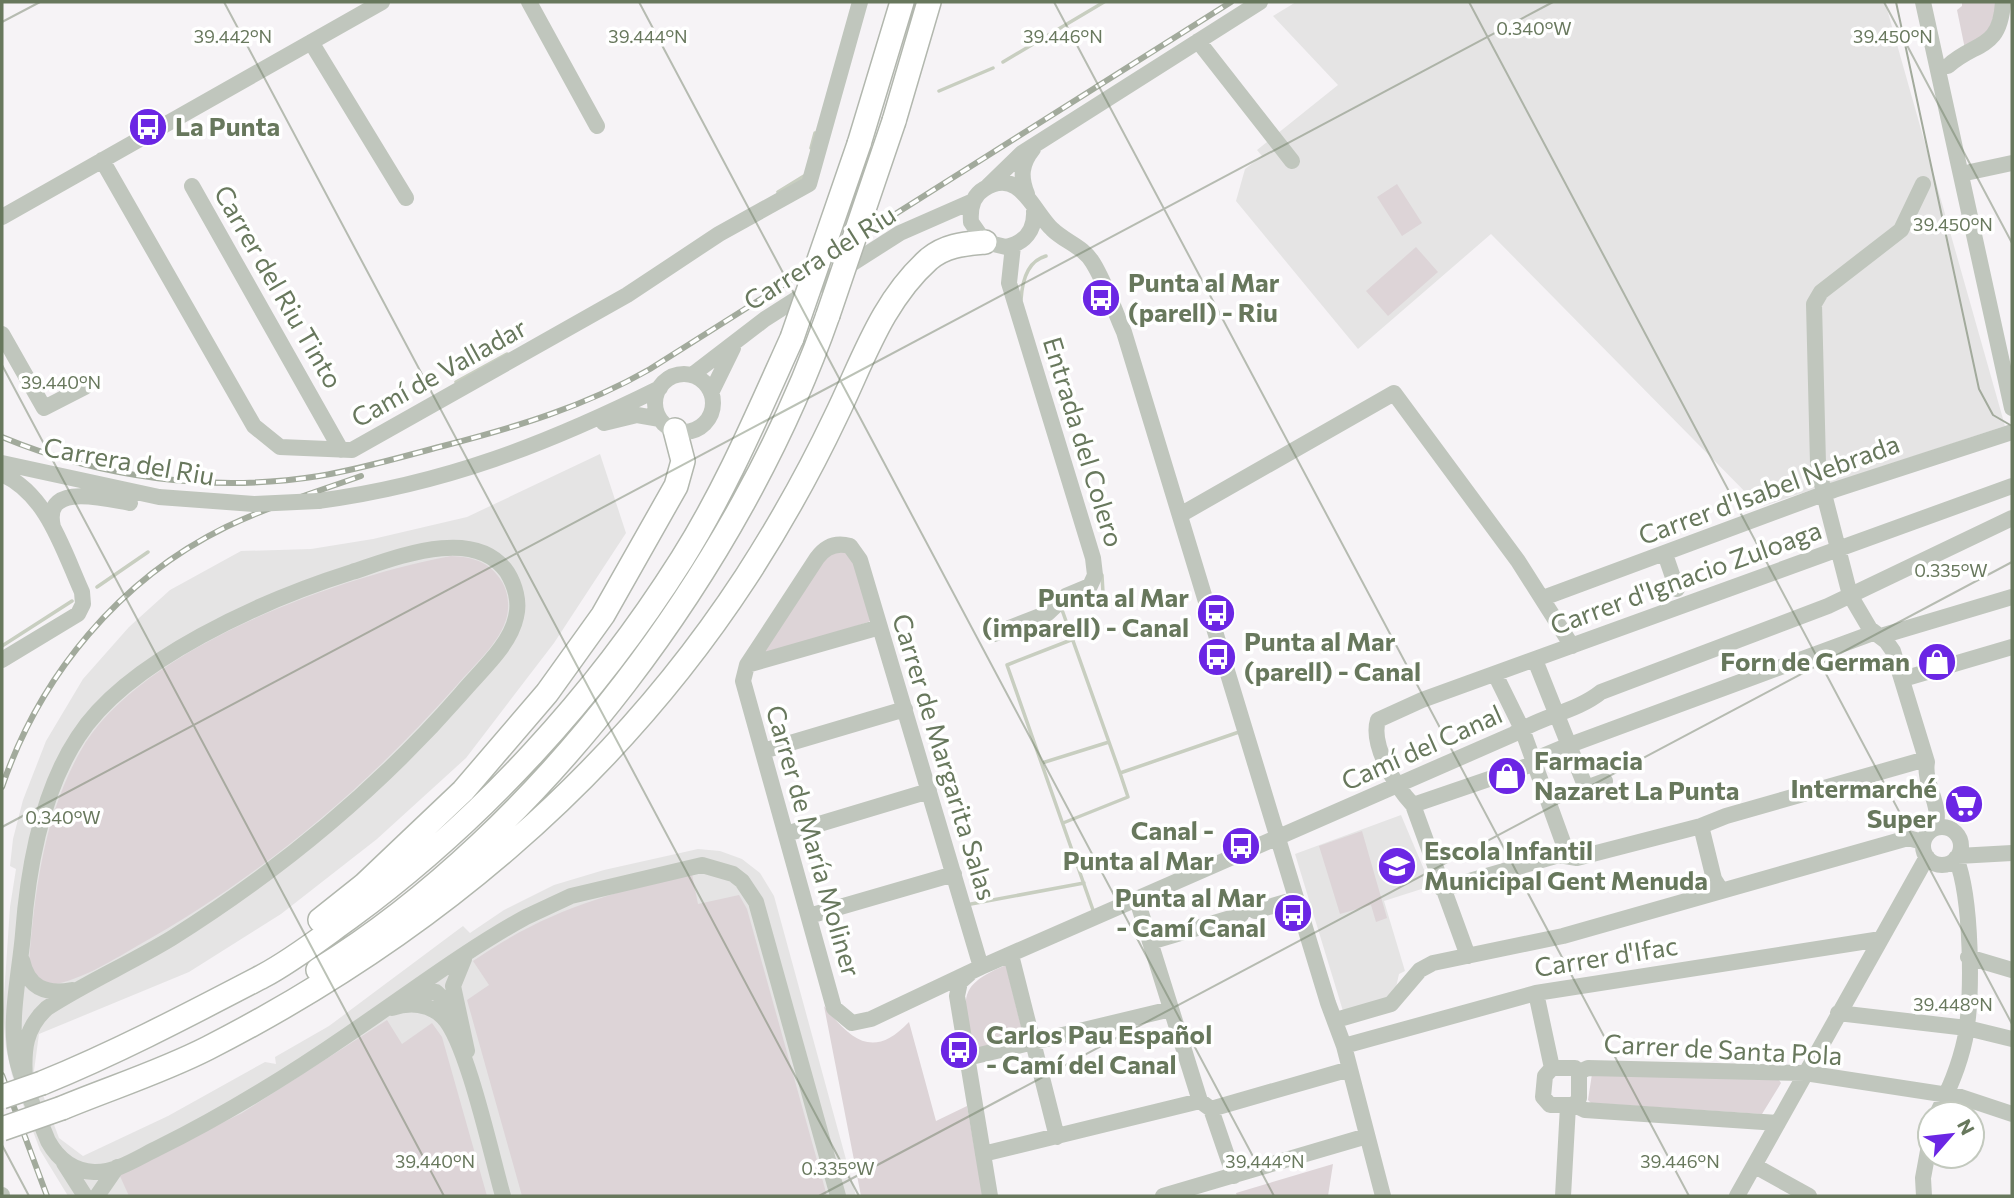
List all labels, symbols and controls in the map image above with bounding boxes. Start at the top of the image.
text: 0.340°W [1496,17,1572,39]
text: 39.442°N [194,25,272,47]
text: 39.444°N [608,25,688,47]
text: 39.446°N [1023,25,1103,47]
text: 39.450°N [1853,25,1933,47]
bus stop icon: La Punta [127,106,169,148]
place label: La Punta [175,110,280,141]
street label: Carrer del Riu Tinto [209,179,350,393]
street label: Carrera del Riu [738,198,901,316]
text: 39.450°N [1913,213,1993,235]
place label: Punta al Mar (parell) - Riu [1128,266,1280,327]
bus stop icon: Punta al Mar (parell) - Riu [1080,277,1122,319]
street label: Camí de Valladar [345,311,531,433]
street label: Entrada del Colero [1038,333,1131,550]
text: 39.440°N [21,371,101,393]
street label: Carrer d'Isabel Nebrada [1634,427,1903,550]
street label: Carrera del Riu [41,430,217,491]
street label: Carrer d'Ignacio Zuloaga [1546,513,1825,640]
text: 0.335°W [1914,559,1988,581]
place label: Punta al Mar (imparell) - Canal [982,581,1189,642]
bus stop icon: Punta al Mar (imparell) - Canal [1195,592,1237,634]
street label: Carrer de Margarita Salas [887,610,1004,904]
place label: Punta al Mar (parell) - Canal [1244,625,1421,686]
bus stop icon: Punta al Mar (parell) - Canal [1196,636,1238,678]
shop icon: Forn de German [1916,641,1958,683]
place label: Forn de German [1720,645,1910,676]
street label: Camí del Canal [1336,697,1507,796]
street label: Carrer de María Moliner [761,701,868,980]
place label: Farmacia Nazaret La Punta [1534,744,1739,805]
shop icon: Farmacia Nazaret La Punta [1486,755,1528,797]
place label: Intermarché Super [1790,772,1937,833]
supermarket icon: Intermarché Super [1943,783,1985,825]
text: 0.340°W [25,806,101,828]
place label: Canal - Punta al Mar [1063,814,1214,875]
bus stop icon: Canal - Punta al Mar [1220,825,1262,867]
place label: Escola Infantil Municipal Gent Menuda [1424,834,1708,895]
school or university icon: Escola Infantil Municipal Gent Menuda [1376,845,1418,887]
place label: Punta al Mar - Camí Canal [1115,881,1266,942]
bus stop icon: Punta al Mar - Camí Canal [1272,892,1314,934]
street label: Carrer d'Ifac [1532,929,1680,982]
text: 39.448°N [1913,993,1993,1015]
place label: Carlos Pau Español - Camí del Canal [986,1018,1212,1079]
street label: Carrer de Santa Pola [1603,1027,1843,1070]
bus stop icon: Carlos Pau Español - Camí del Canal [938,1029,980,1071]
north arrow [1916,1100,1986,1170]
text: N [1953,1115,1980,1138]
text: 39.440°N [395,1150,475,1172]
text: 39.444°N [1225,1150,1305,1172]
text: 39.446°N [1640,1150,1720,1172]
text: 0.335°W [801,1157,875,1179]

